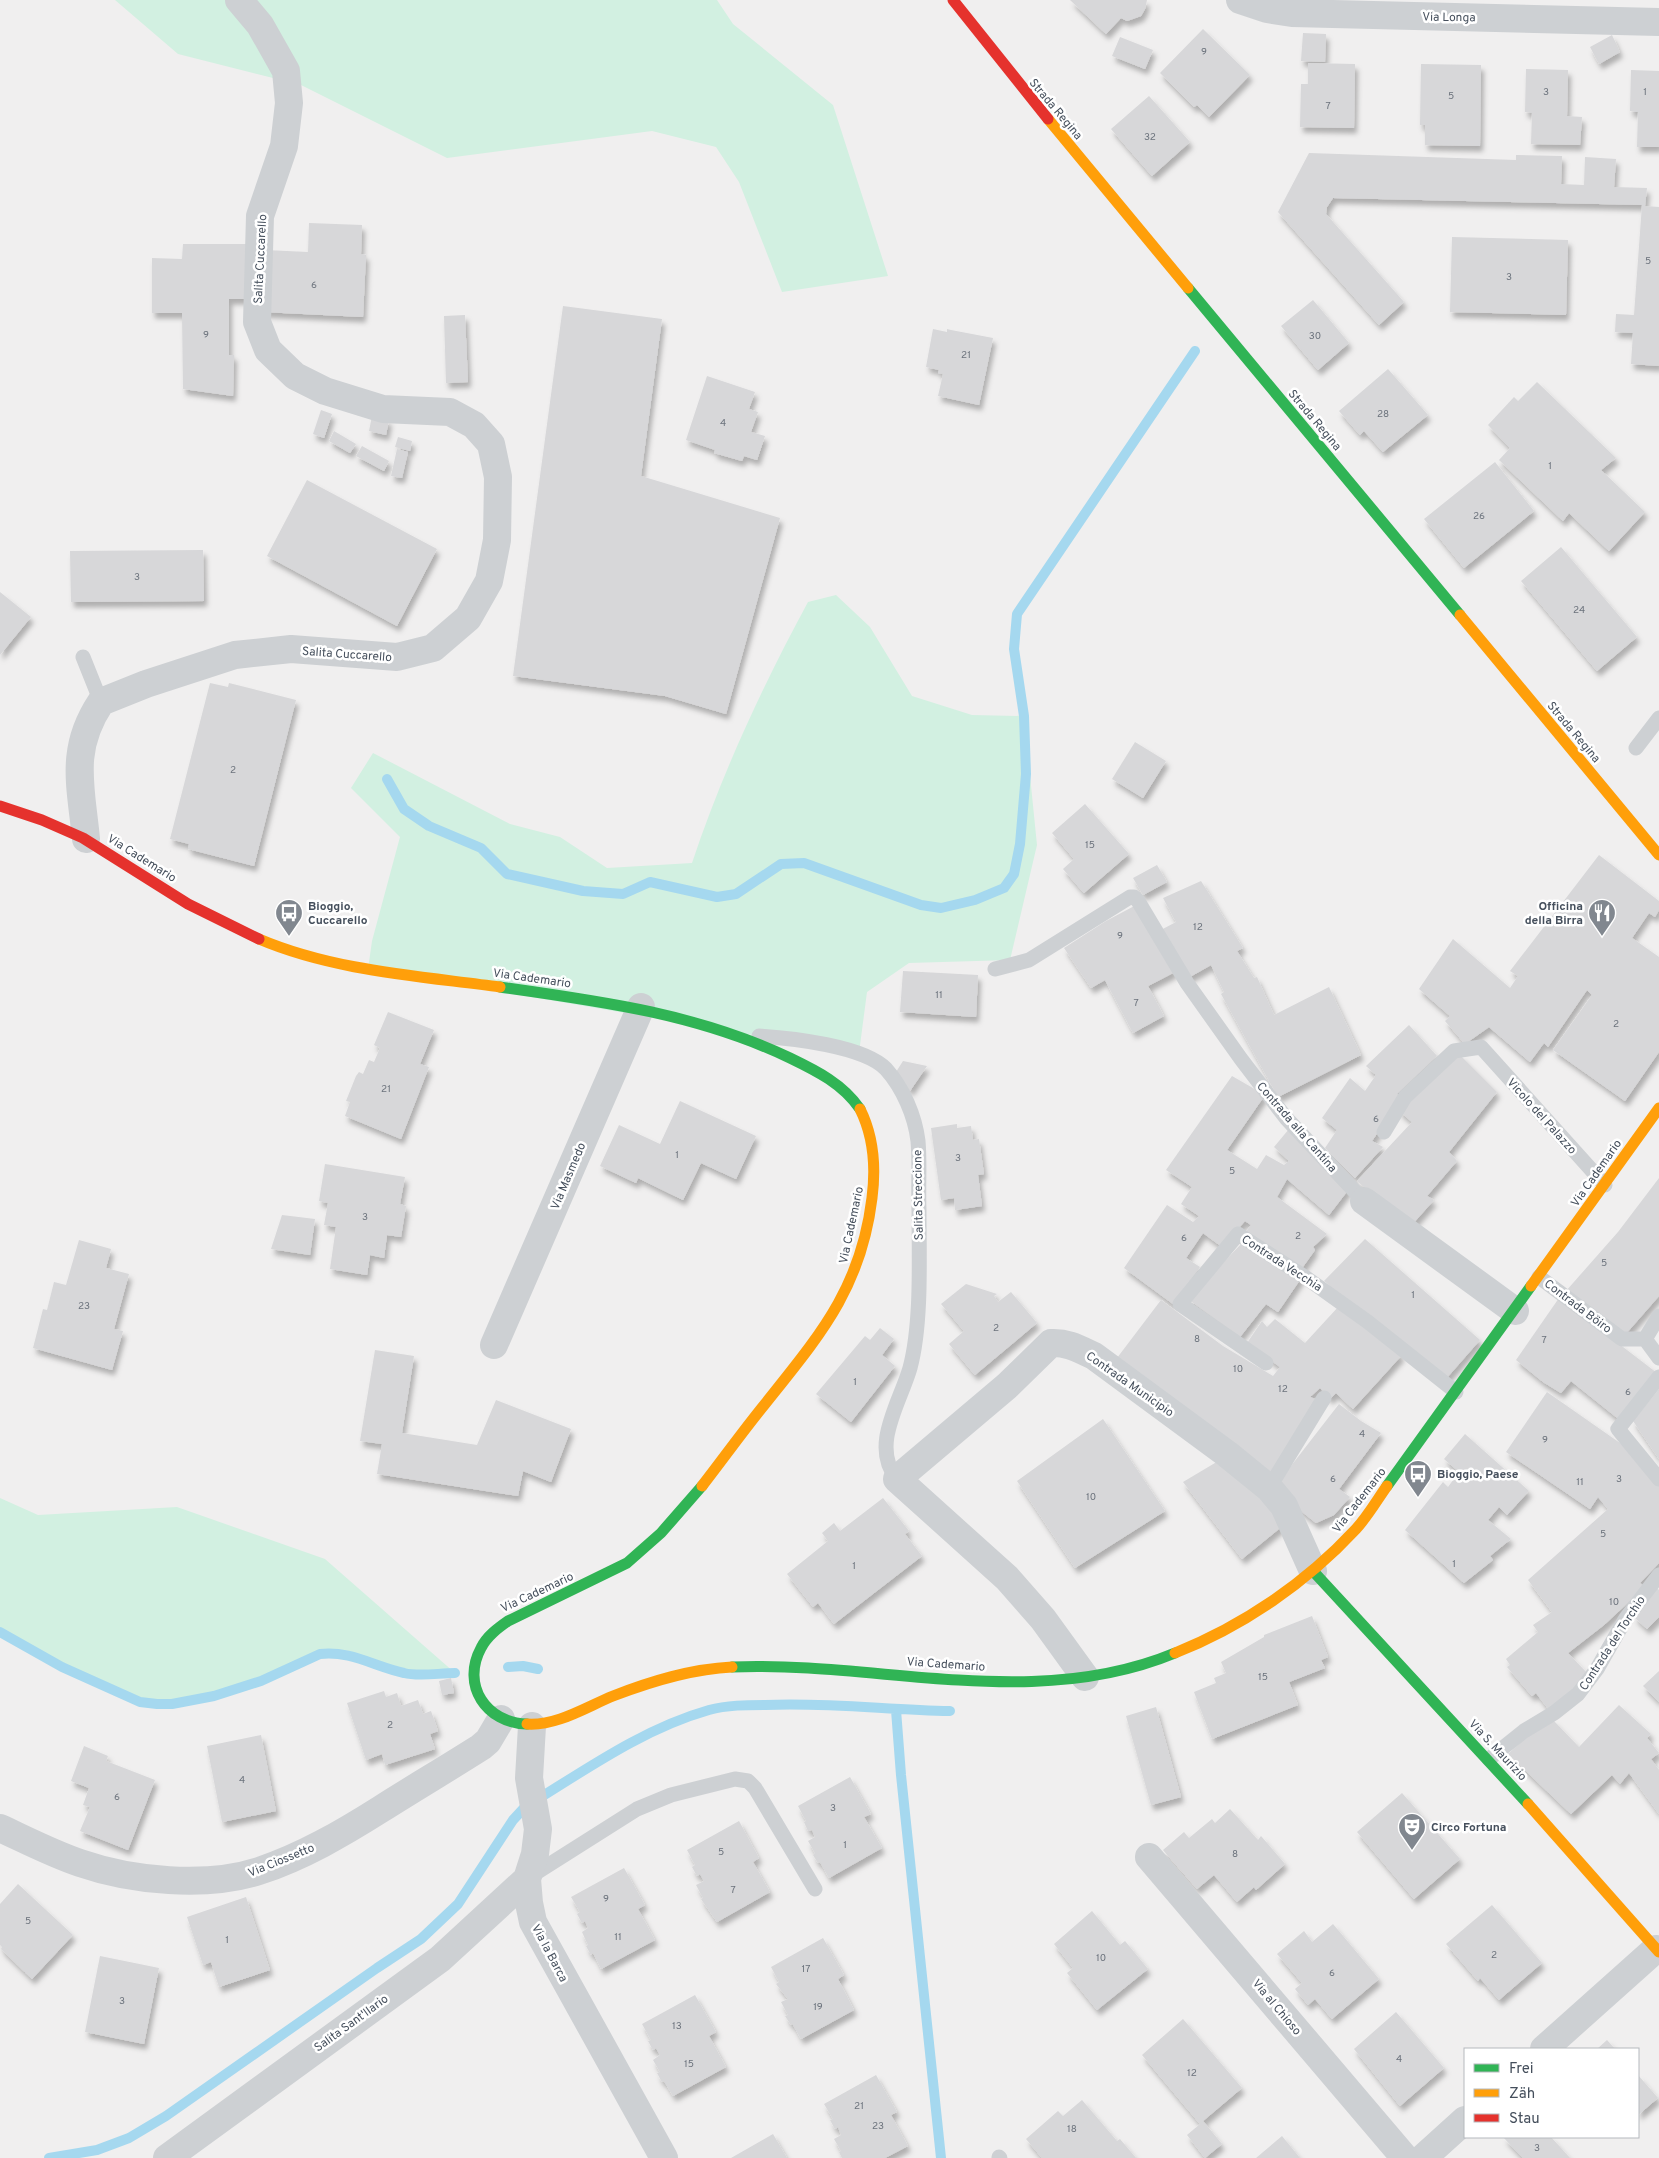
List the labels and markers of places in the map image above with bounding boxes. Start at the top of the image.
bus stop icon: Bioggio, Cuccarello [274,898,304,937]
restaurant icon: Officina della Birra [1587,898,1617,937]
place label: Bioggio, Cuccarello [308,899,368,929]
place label: Officina della Birra [1525,899,1583,929]
bus stop icon: Bioggio, Paese [1403,1459,1433,1498]
place label: Bioggio, Paese [1437,1467,1519,1483]
theatre icon: Circo Fortuna [1397,1812,1427,1851]
place label: Circo Fortuna [1431,1820,1507,1836]

